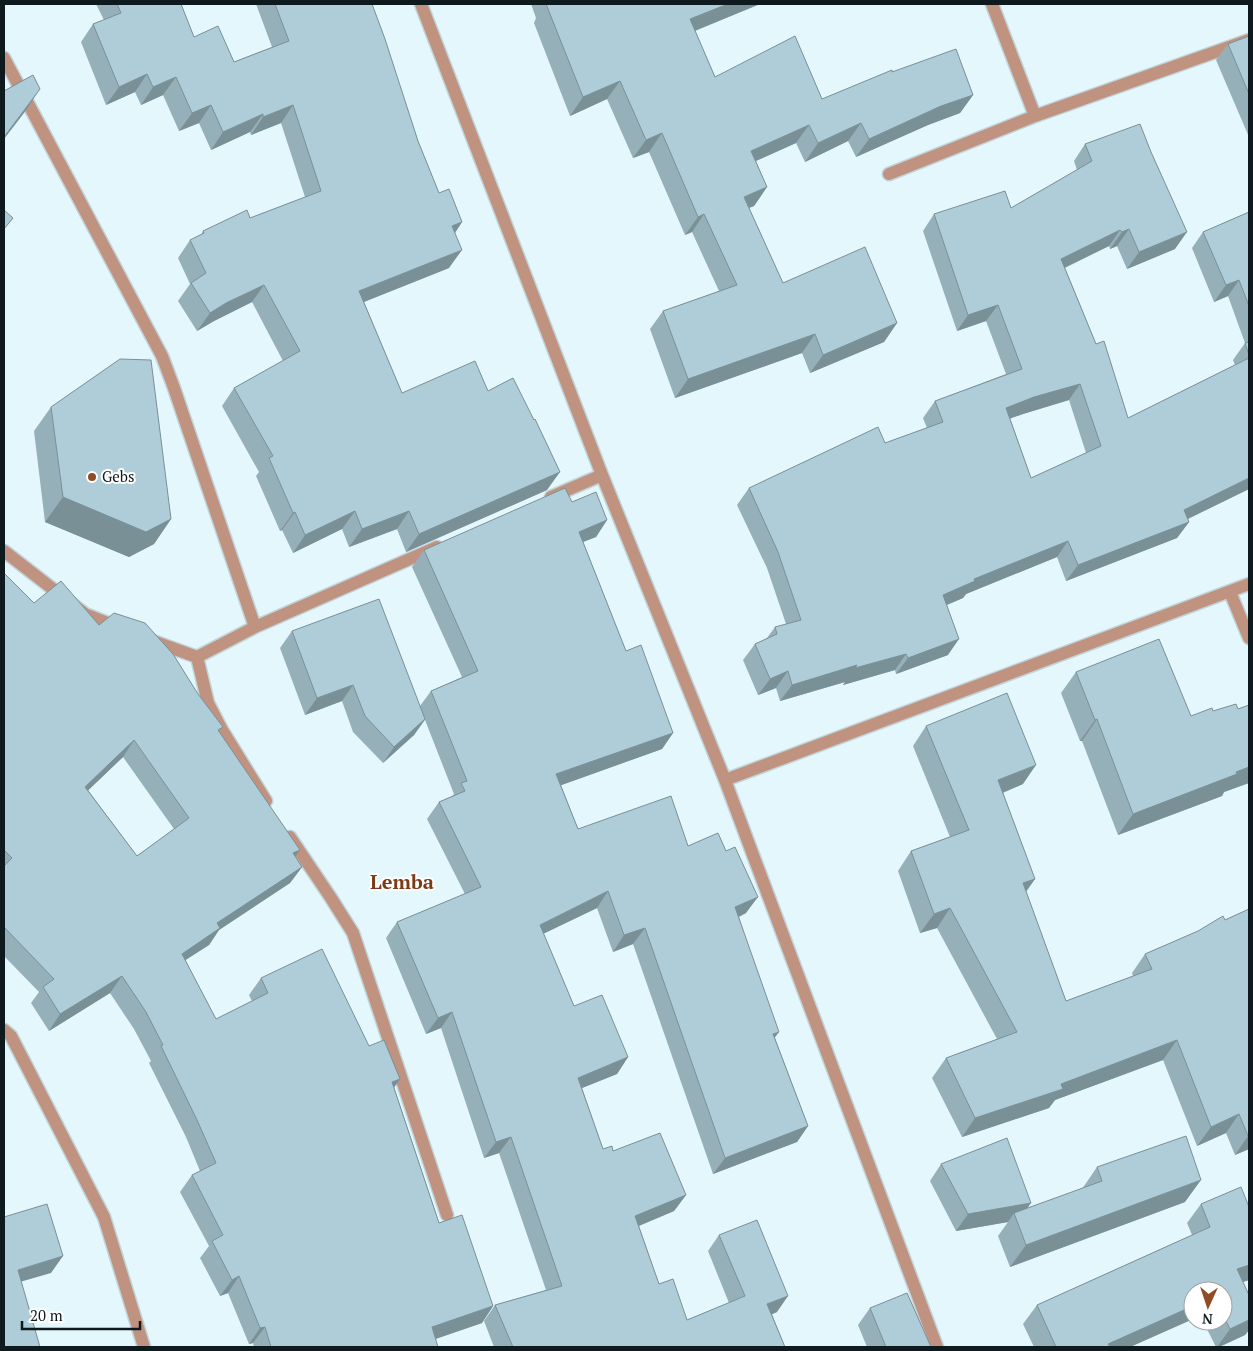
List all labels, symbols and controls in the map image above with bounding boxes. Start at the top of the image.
place label: Gebs [102,466,135,486]
marker: Gebs [86,471,98,483]
district label: Lemba [370,868,434,895]
north arrow [1183,1281,1233,1331]
scale bar [22,1298,140,1330]
text: 20 m [30,1305,63,1325]
text: N [1201,1310,1213,1329]

